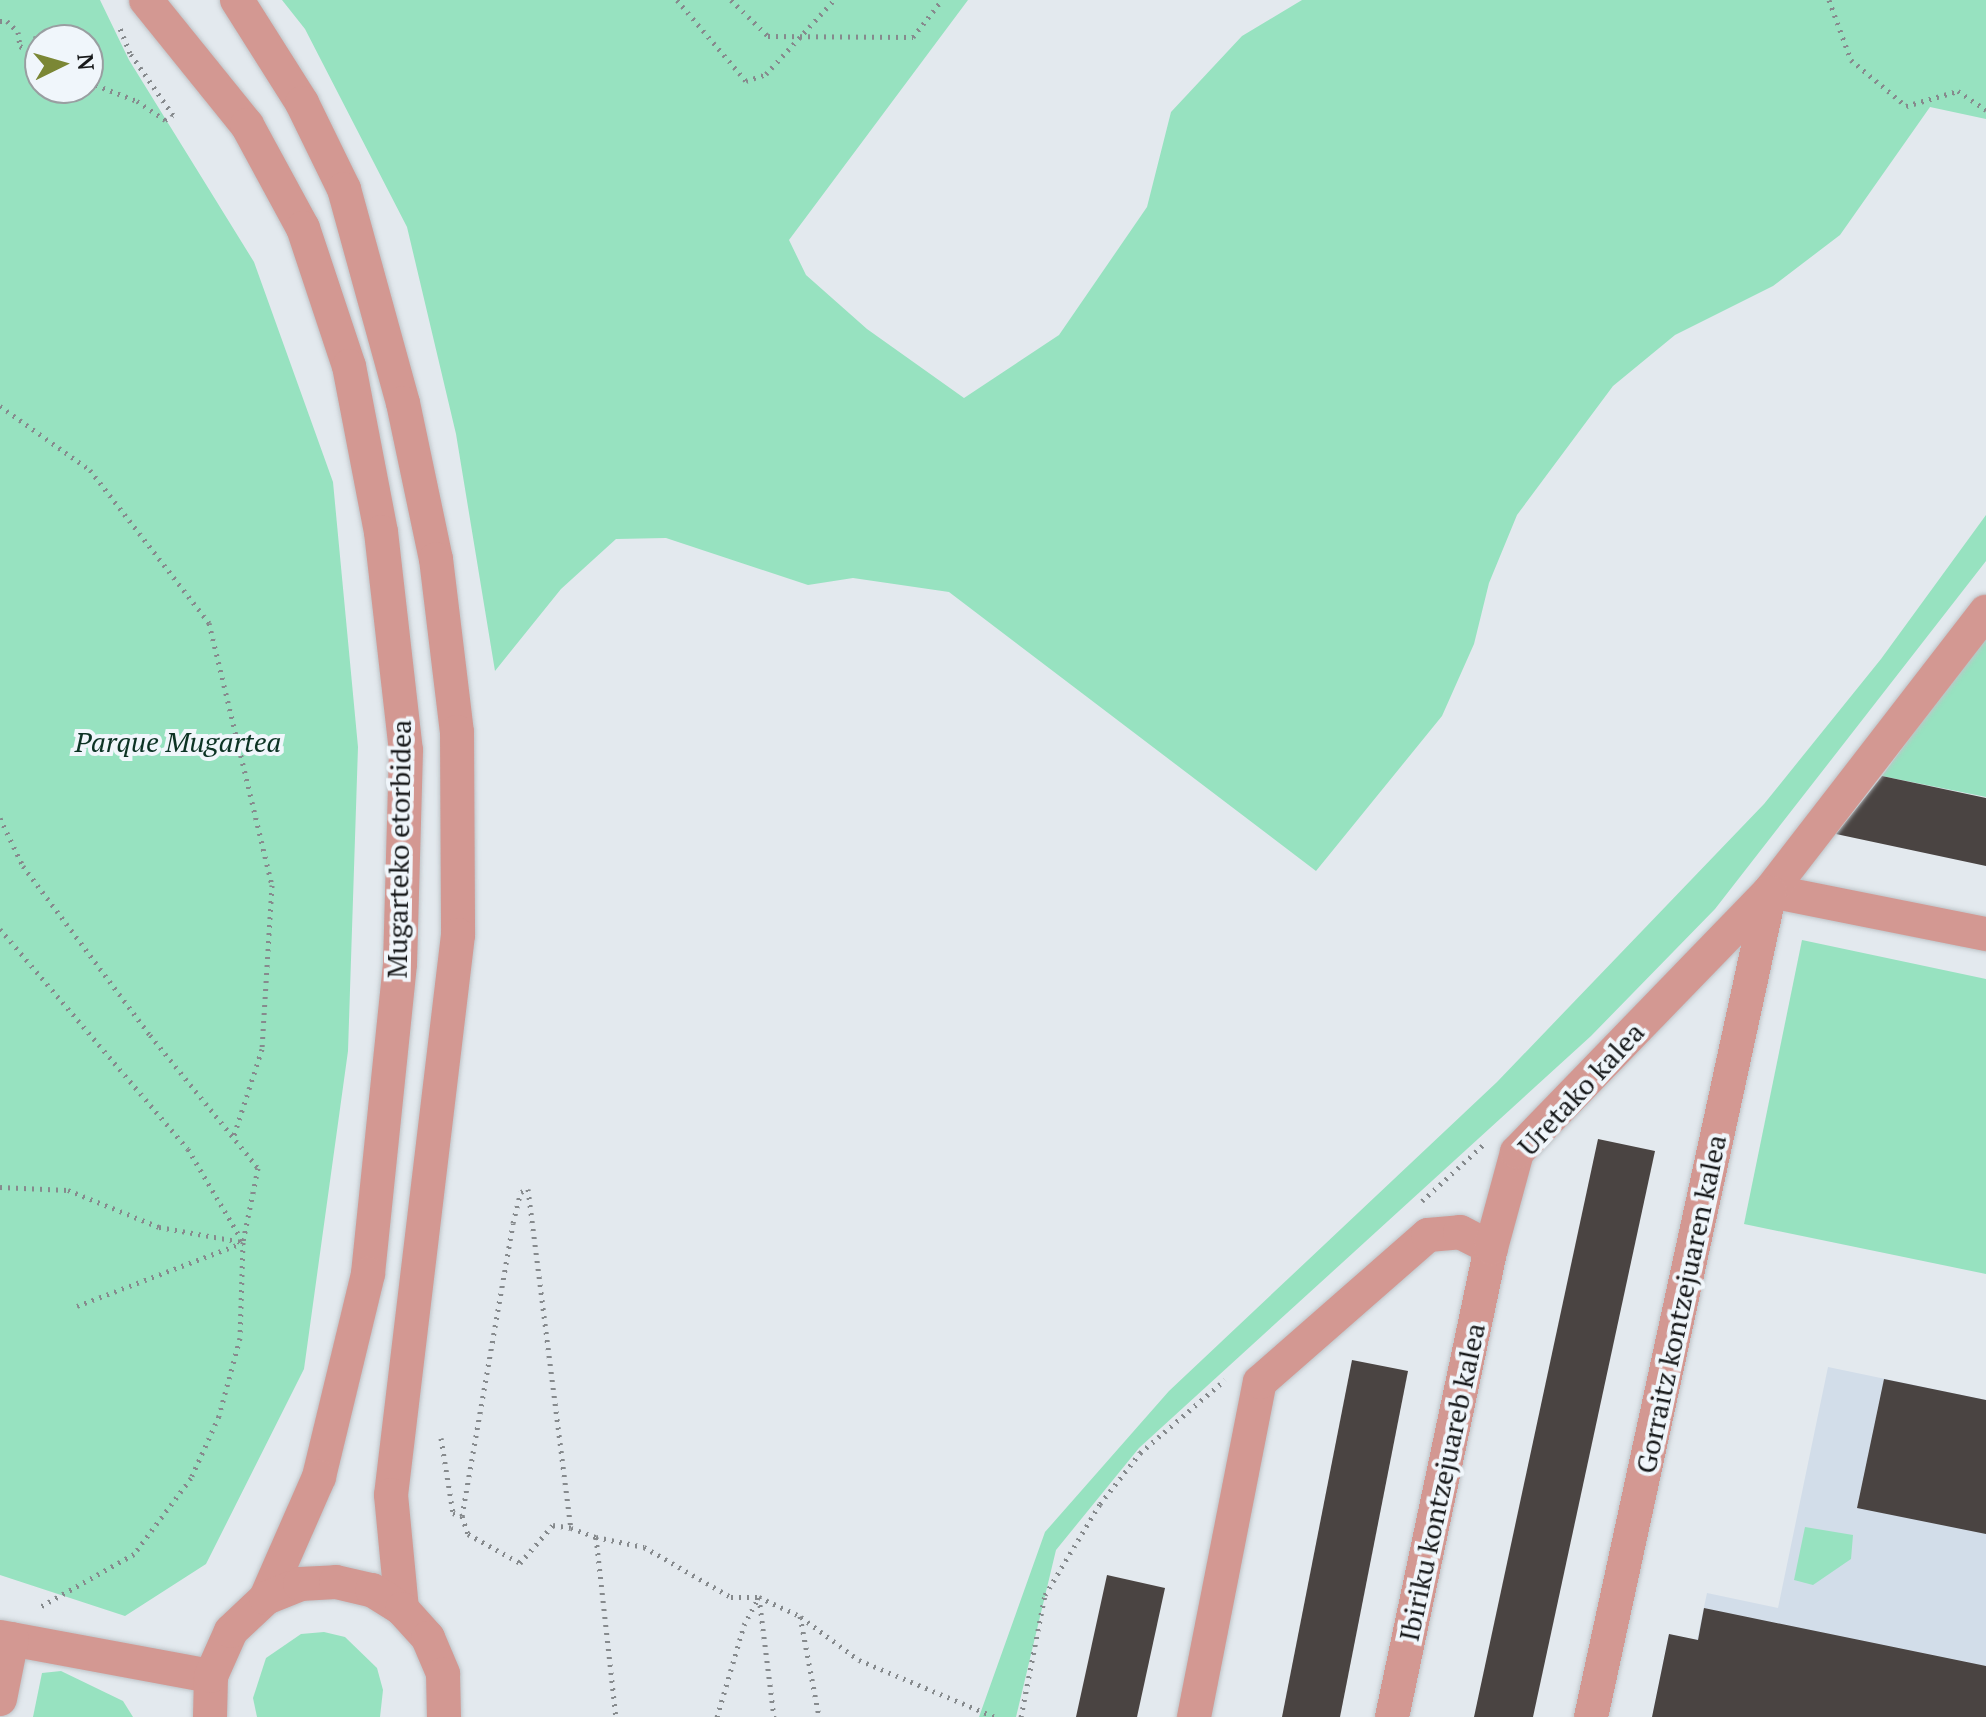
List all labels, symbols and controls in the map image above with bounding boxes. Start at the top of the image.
north arrow [24,24,104,104]
text: N [71,52,102,72]
street label: Mugarteko etorbidea [380,719,418,979]
park label: Parque Mugartea [75,725,281,759]
street label: Uretako kalea [1511,1015,1651,1163]
street label: Gorraitz kontzejuaren kalea [1629,1132,1733,1476]
street label: Ibiriku kontzejuareb kalea [1392,1320,1492,1644]

